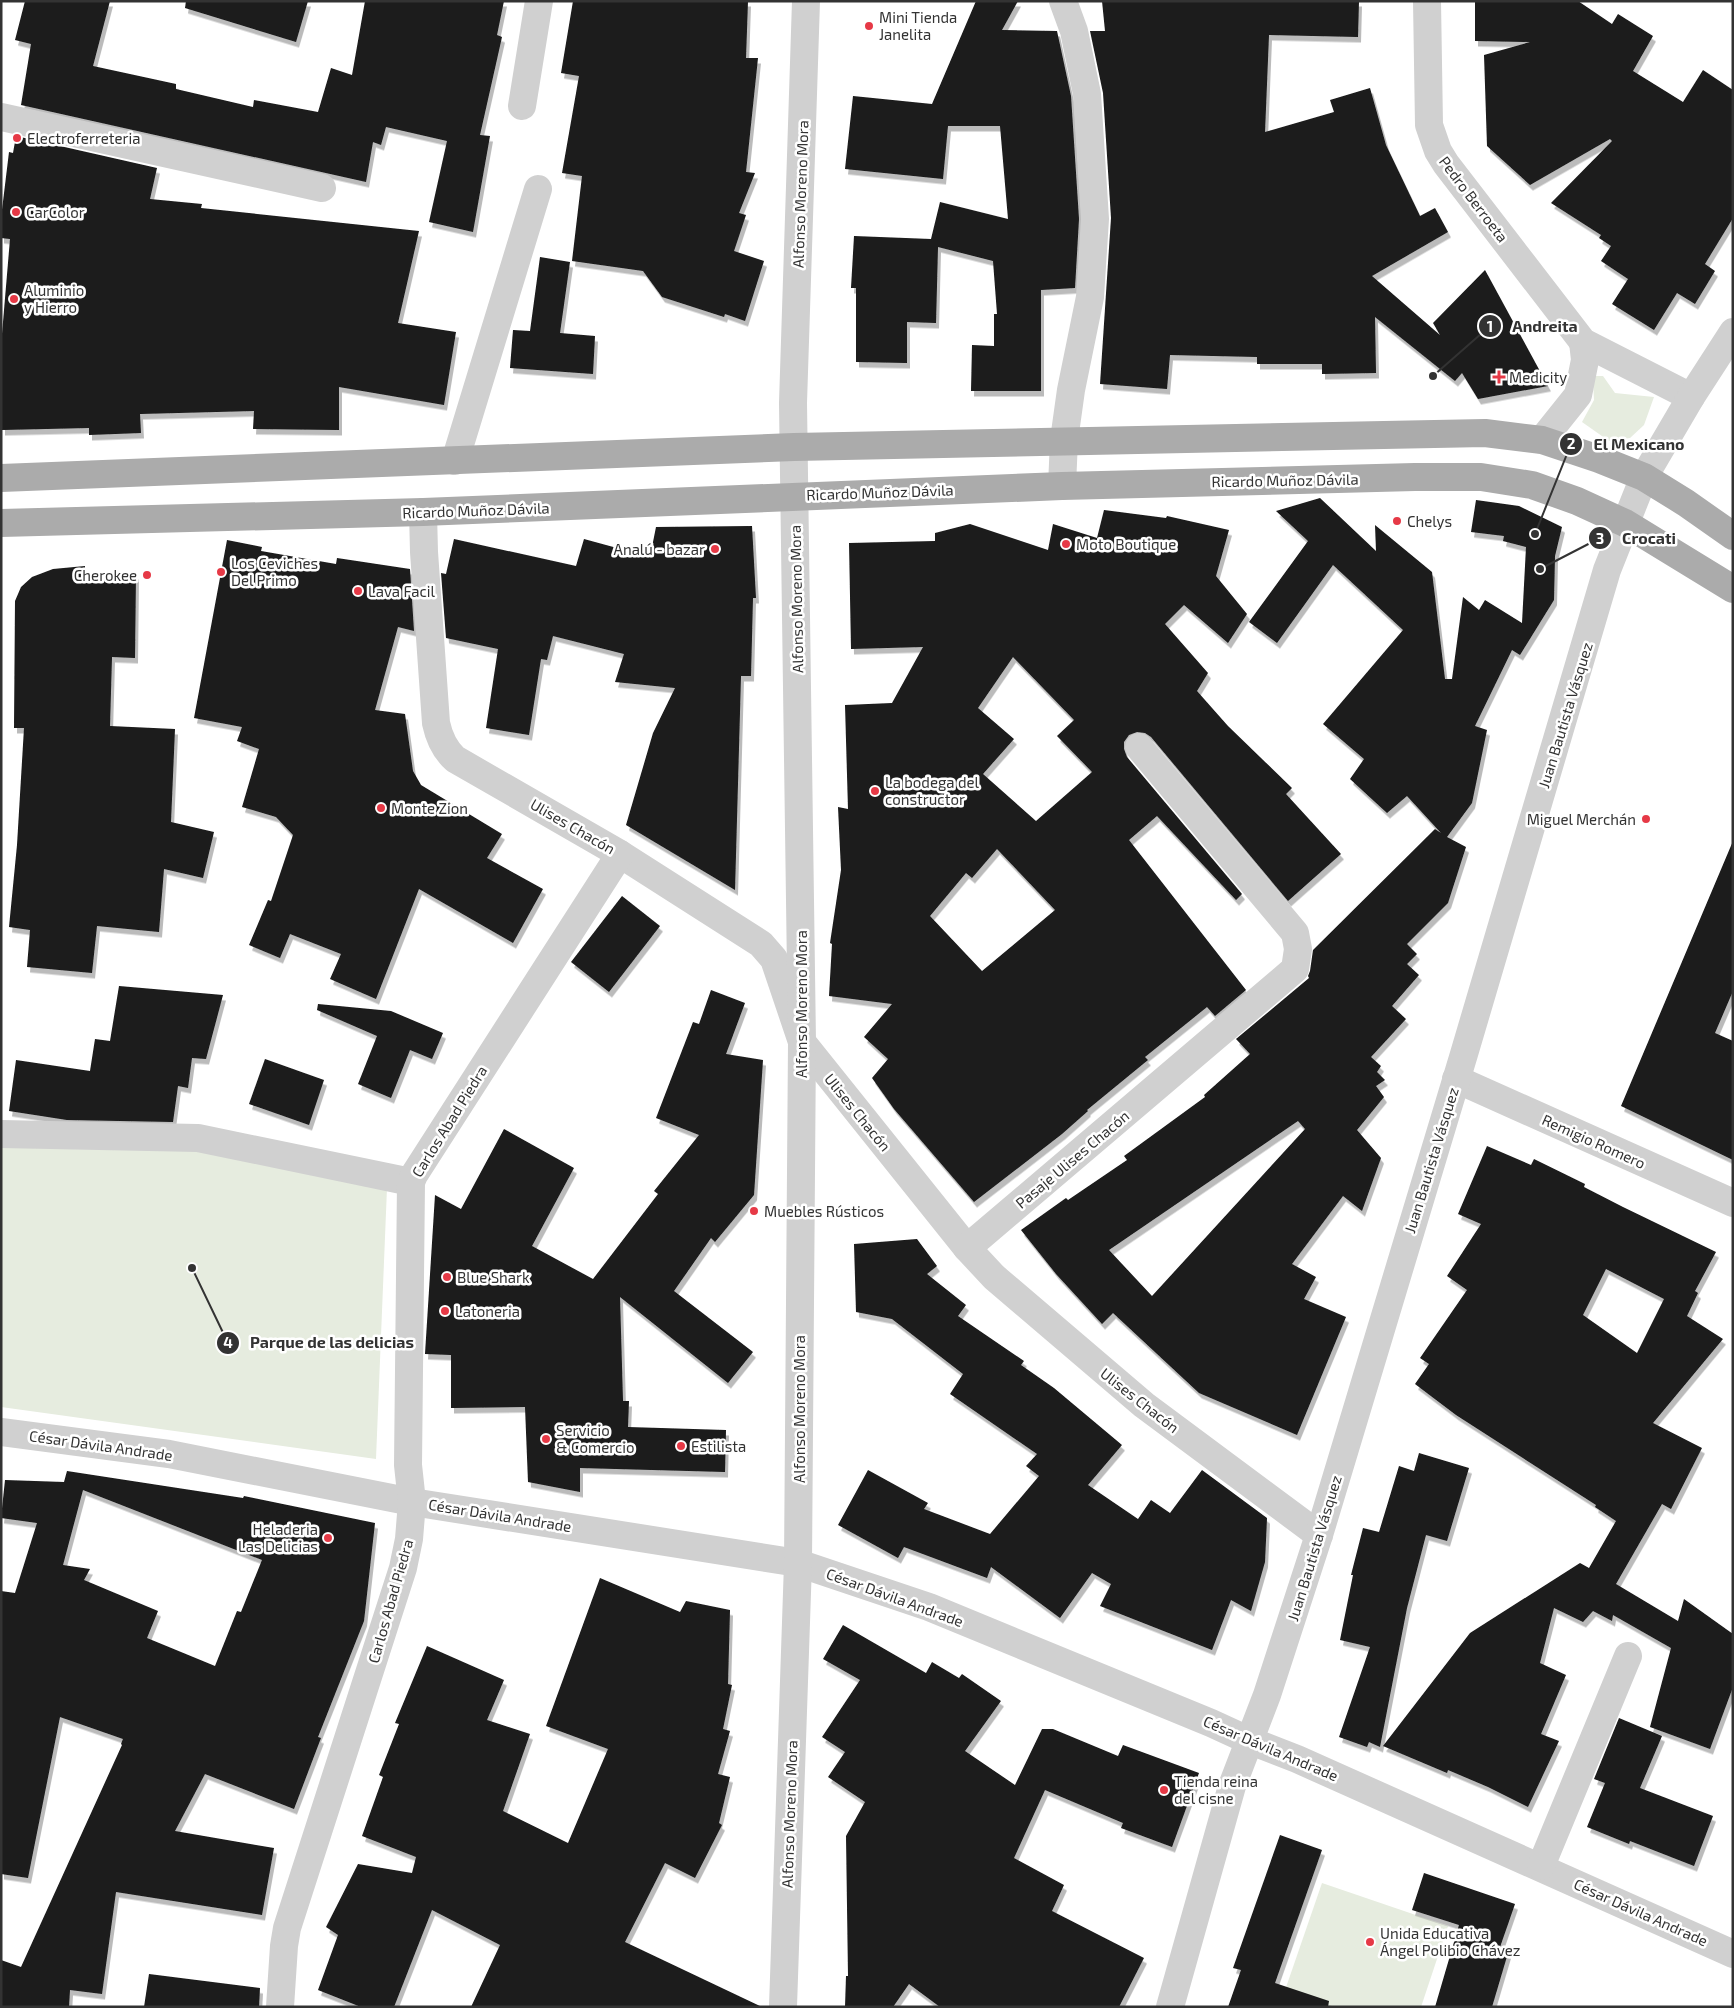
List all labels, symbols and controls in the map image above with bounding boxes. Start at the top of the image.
place label: Mini Tienda Janelita [879,8,957,43]
marker: Mini Tienda Janelita [863,20,875,32]
street label: Alfonso Moreno Mora [788,120,812,268]
place label: Electroferreteria [27,129,141,147]
marker: Electroferreteria [11,132,23,144]
street label: Pedro Berroeta [1436,153,1512,245]
place label: CarColor [26,203,85,221]
marker: CarColor [10,206,22,218]
place label: Aluminio y Hierro [24,281,84,316]
marker: Aluminio y Hierro [8,293,20,305]
callout: Andreita [1478,311,1588,342]
text: Andreita [1512,316,1578,335]
text: 1 [1487,317,1493,335]
place label: Medicity [1509,368,1567,386]
marker: Medicity [1493,371,1505,383]
callout: El Mexicano [1559,429,1695,460]
text: 2 [1567,434,1576,452]
text: El Mexicano [1593,434,1685,453]
street label: Ricardo Muñoz Dávila [1211,470,1359,490]
street label: Ricardo Muñoz Dávila [806,480,954,504]
street label: Ricardo Muñoz Dávila [402,498,550,522]
place label: Chelys [1407,512,1452,530]
marker: Chelys [1391,515,1403,527]
callout: Crocati [1588,523,1686,554]
street label: Alfonso Moreno Mora [786,525,806,673]
text: Crocati [1622,528,1676,547]
text: 3 [1596,529,1604,547]
place label: Moto Boutique [1076,535,1176,553]
marker: Moto Boutique [1060,538,1072,550]
place label: Analú - bazar [614,540,705,558]
marker: Analú - bazar [709,543,721,555]
place label: Los Ceviches Del Primo [231,554,318,589]
place label: Cherokee [74,566,137,584]
marker: Los Ceviches Del Primo [215,566,227,578]
marker: Cherokee [141,569,153,581]
place label: Lava Facil [368,582,435,600]
marker: Lava Facil [352,585,364,597]
street label: Juan Bautista Vásquez [1534,640,1596,790]
place label: La bodega del constructor [885,773,980,808]
marker: La bodega del constructor [869,785,881,797]
street label: Ulises Chacón [527,795,619,857]
place label: Monte Zion [391,799,468,817]
marker: Monte Zion [375,802,387,814]
place label: Miguel Merchán [1527,810,1636,828]
marker: Miguel Merchán [1640,813,1652,825]
street label: Alfonso Moreno Mora [792,930,810,1078]
street label: Carlos Abad Piedra [407,1062,491,1180]
street label: Ulises Chacón [821,1070,895,1154]
street label: Juan Bautista Vásquez [1400,1085,1462,1235]
street label: Pasaje Ulises Chacón [1012,1106,1133,1213]
street label: Remigio Romero [1539,1110,1649,1172]
place label: Muebles Rústicos [764,1202,884,1220]
marker: Muebles Rústicos [748,1205,760,1217]
place label: Blue Shark [457,1268,530,1286]
marker: Blue Shark [441,1271,453,1283]
place label: Latoneria [455,1302,520,1320]
marker: Latoneria [439,1305,451,1317]
callout: Parque de las delicias [215,1327,424,1358]
text: Parque de las delicias [250,1332,414,1351]
text: 4 [223,1333,233,1351]
street label: Alfonso Moreno Mora [790,1335,808,1483]
street label: Ulises Chacón [1097,1364,1183,1436]
place label: Servicio & Comercio [556,1421,635,1456]
street label: César Dávila Andrade [28,1426,174,1464]
marker: Servicio & Comercio [540,1433,552,1445]
place label: Estilista [691,1437,746,1455]
marker: Estilista [675,1440,687,1452]
street label: Juan Bautista Vásquez [1283,1473,1345,1623]
street label: César Dávila Andrade [427,1495,573,1535]
place label: Heladeria Las Delicias [238,1520,318,1555]
marker: Heladeria Las Delicias [322,1532,334,1544]
street label: Carlos Abad Piedra [364,1537,416,1665]
street label: César Dávila Andrade [824,1564,966,1630]
street label: César Dávila Andrade [1201,1711,1341,1785]
street label: Alfonso Moreno Mora [777,1740,801,1888]
place label: Tienda reina del cisne [1174,1772,1258,1807]
marker: Tienda reina del cisne [1158,1784,1170,1796]
street label: César Dávila Andrade [1571,1874,1711,1950]
place label: Unida Educativa Ángel Polibio Chávez [1380,1924,1521,1959]
marker: Unida Educativa Ángel Polibio Chávez [1364,1936,1376,1948]

